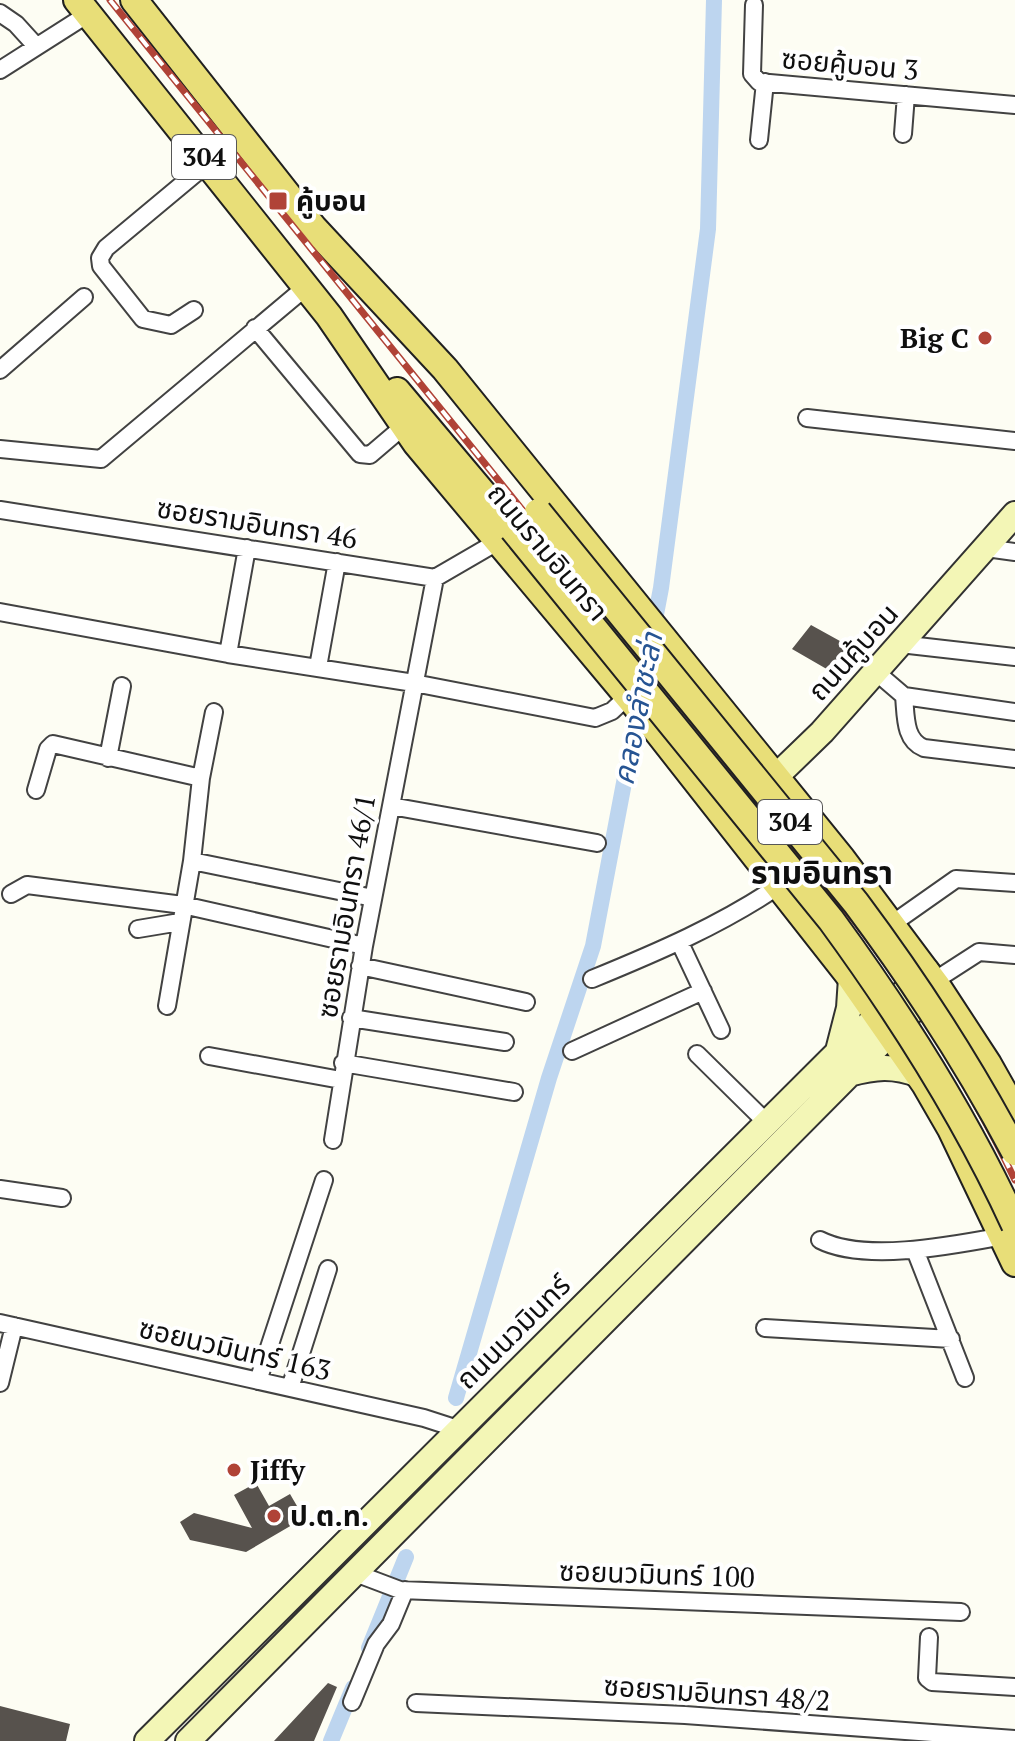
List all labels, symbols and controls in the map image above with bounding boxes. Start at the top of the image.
street label: ซอยคู้บอน 3 [780,39,920,88]
road number: 304 [172,135,236,179]
place label: คู้บอน [296,182,367,219]
marker: คู้บอน [267,190,289,212]
place label: Big C [900,319,969,356]
marker: Big C [976,329,994,347]
street label: ถนนรามอินทรา [480,475,617,628]
street label: ซอยรามอินทรา 46 [154,488,360,557]
street label: ถนนคู้บอน [799,595,906,708]
water label: คลองลำชะล่า [603,628,672,788]
street label: ซอยรามอินทรา 46/1 [308,791,383,1021]
road number: 304 [758,800,822,844]
district label: รามอินทรา [751,851,893,893]
street label: ถนนนวมินทร์ [448,1266,579,1397]
street label: ซอยนวมินทร์ 163 [136,1308,335,1389]
place label: Jiffy [250,1451,306,1488]
marker: Jiffy [225,1461,243,1479]
place label: ป.ต.ท. [290,1497,369,1534]
marker: ป.ต.ท. [265,1507,283,1525]
street label: ซอยนวมินทร์ 100 [558,1552,756,1595]
street label: ซอยรามอินทรา 48/2 [603,1666,832,1719]

